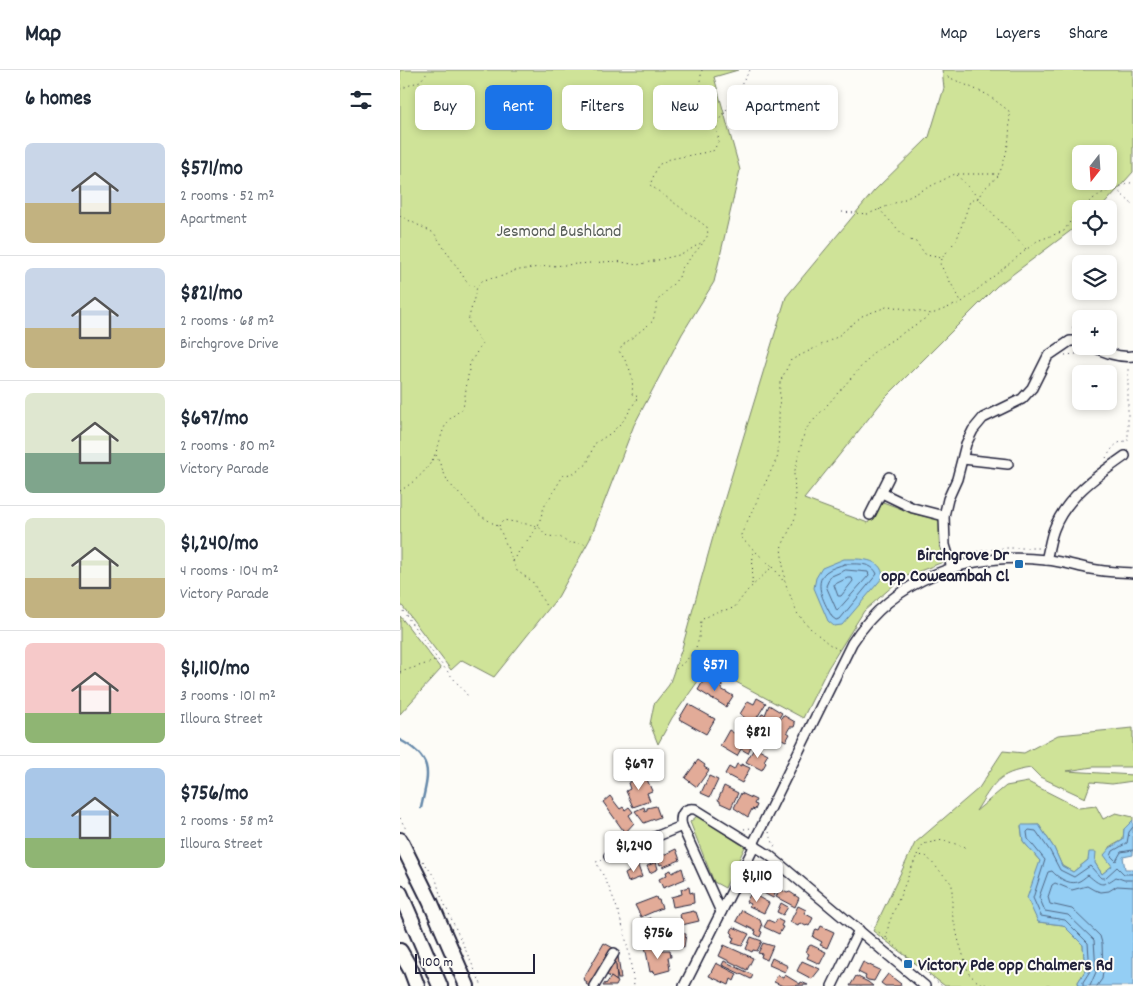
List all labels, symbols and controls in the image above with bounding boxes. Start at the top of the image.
text: Map [25,18,61,52]
text: Map [940,22,967,47]
text: Layers [995,22,1041,47]
text: Share [1069,22,1108,47]
text: 6 homes [25,85,92,115]
chip: Buy [415,85,475,130]
chip: Rent [485,85,552,130]
chip: Filters [562,85,643,130]
chip: New [653,85,717,130]
chip: Apartment [727,85,838,130]
icon: filters [347,86,375,114]
north arrow [1072,145,1118,190]
map controls [1072,145,1117,410]
text: $571/mo [180,155,243,185]
icon: home [65,163,125,223]
text: 2 rooms · 52 m² [180,185,274,208]
button: locate [1072,200,1117,245]
text: Apartment [180,208,247,231]
park label: Jesmond Bushland [497,220,621,245]
button: layers [1072,255,1117,300]
text: $821/mo [180,280,243,310]
icon: home [65,288,125,348]
text: 2 rooms · 68 m² [180,310,274,333]
button: + [1072,310,1117,355]
text: Birchgrove Drive [180,333,278,356]
button: − [1072,365,1117,410]
text: $697/mo [180,405,248,435]
icon: home [65,413,125,473]
text: 2 rooms · 80 m² [180,435,275,458]
text: Victory Parade [180,458,269,481]
text: $1,240/mo [180,530,258,560]
icon: home [65,538,125,598]
place label: Birchgrove Dr opp Coweambah Cl [881,544,1010,590]
marker: Birchgrove Dr opp Coweambah Cl [1013,558,1025,570]
text: 4 rooms · 104 m² [180,560,279,583]
text: Victory Parade [180,583,269,606]
pin: $571 [685,650,745,692]
text: $571 [702,654,728,677]
text: $1,110/mo [180,655,250,685]
icon: home [65,663,125,723]
text: 3 rooms · 101 m² [180,685,276,708]
text: Illoura Street [180,708,263,731]
pin: $821 [728,716,788,759]
text: $821 [745,721,771,744]
pin: $697 [609,748,669,791]
text: $697 [624,753,654,776]
text: $756/mo [180,780,248,810]
icon: home [65,788,125,848]
text: 2 rooms · 58 m² [180,810,274,833]
pin: $1,240 [593,830,675,873]
text: Illoura Street [180,833,263,856]
text: $1,240 [615,835,653,858]
pin: $1,110 [716,860,798,903]
text: $1,110 [742,865,772,888]
pin: $756 [628,918,688,960]
text: $756 [643,922,673,945]
scale bar [415,951,535,974]
text: 100 m [422,953,453,973]
place label: Victory Pde opp Chalmers Rd [918,954,1113,979]
marker: Victory Pde opp Chalmers Rd [902,958,914,970]

